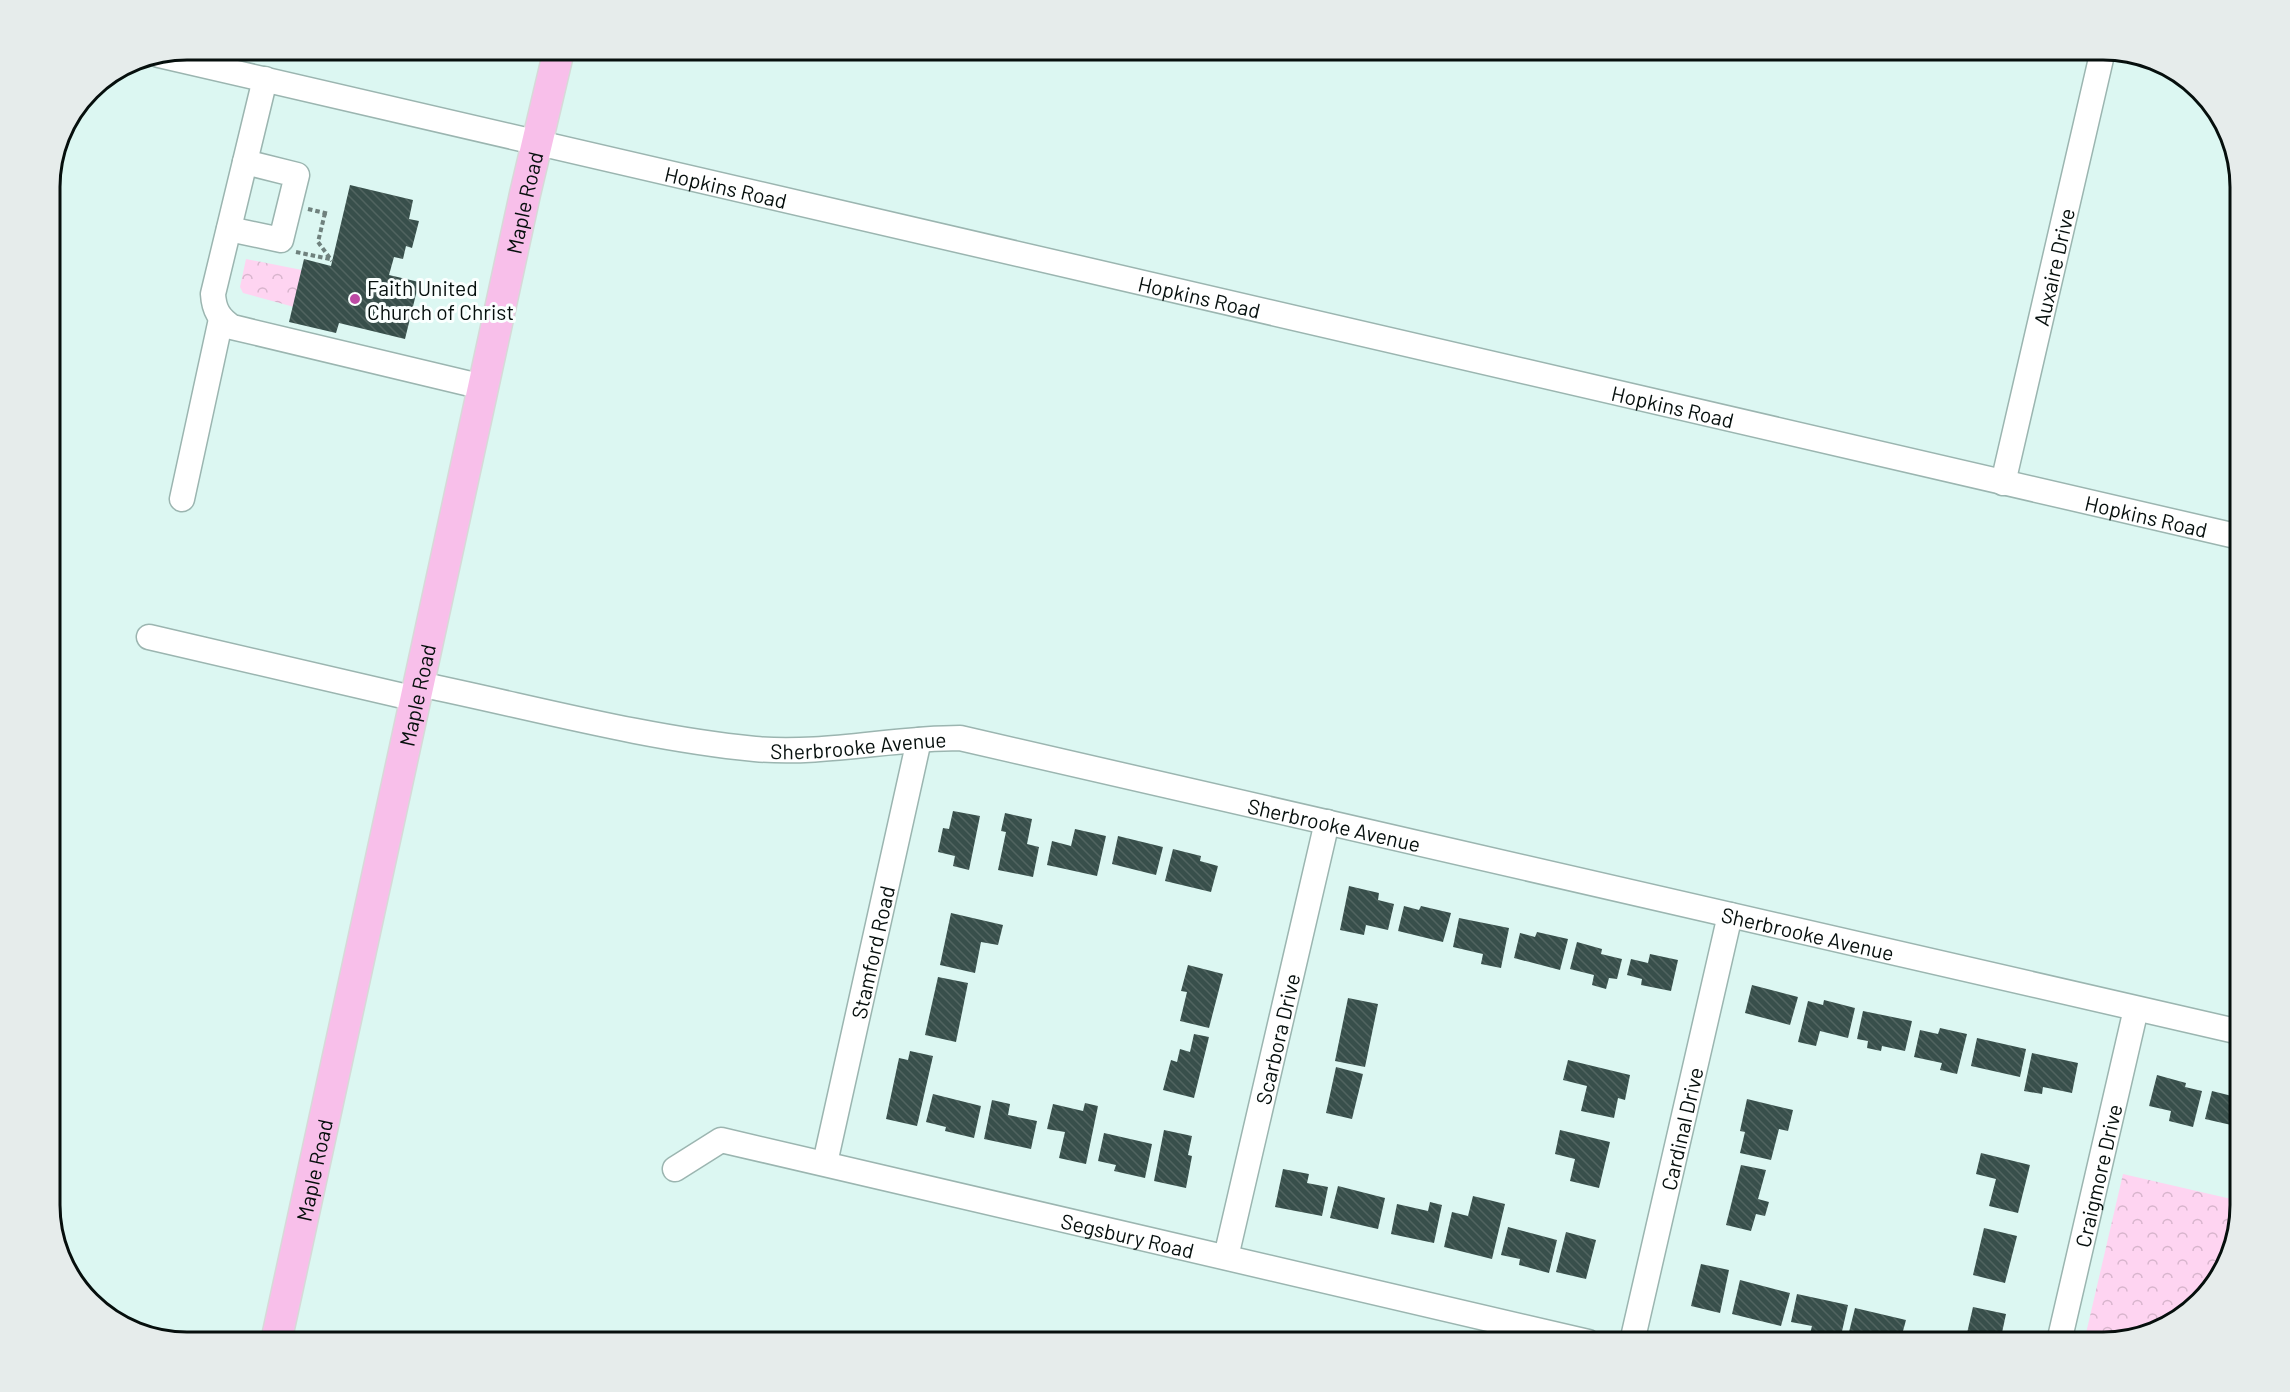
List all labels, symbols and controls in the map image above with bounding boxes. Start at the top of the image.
street label: Maple Road [500,149,547,256]
street label: Hopkins Road [662,160,790,213]
street label: Auxaire Drive [2027,205,2079,328]
street label: Hopkins Road [1136,270,1263,322]
place label: Faith United Church of Christ [367,275,514,324]
marker: Faith United Church of Christ [348,292,362,306]
street label: Hopkins Road [1609,379,1737,432]
street label: Hopkins Road [2083,489,2210,542]
street label: Maple Road [393,642,440,749]
street label: Sherbrooke Avenue [770,726,947,763]
street label: Sherbrooke Avenue [1245,792,1423,856]
street label: Stamford Road [845,883,899,1021]
street label: Sherbrooke Avenue [1719,901,1897,965]
street label: Scarbora Drive [1249,971,1304,1107]
street label: Cardinal Drive [1655,1065,1707,1193]
street label: Craigmore Drive [2069,1101,2126,1249]
street label: Maple Road [290,1117,337,1223]
street label: Segsbury Road [1059,1207,1197,1262]

